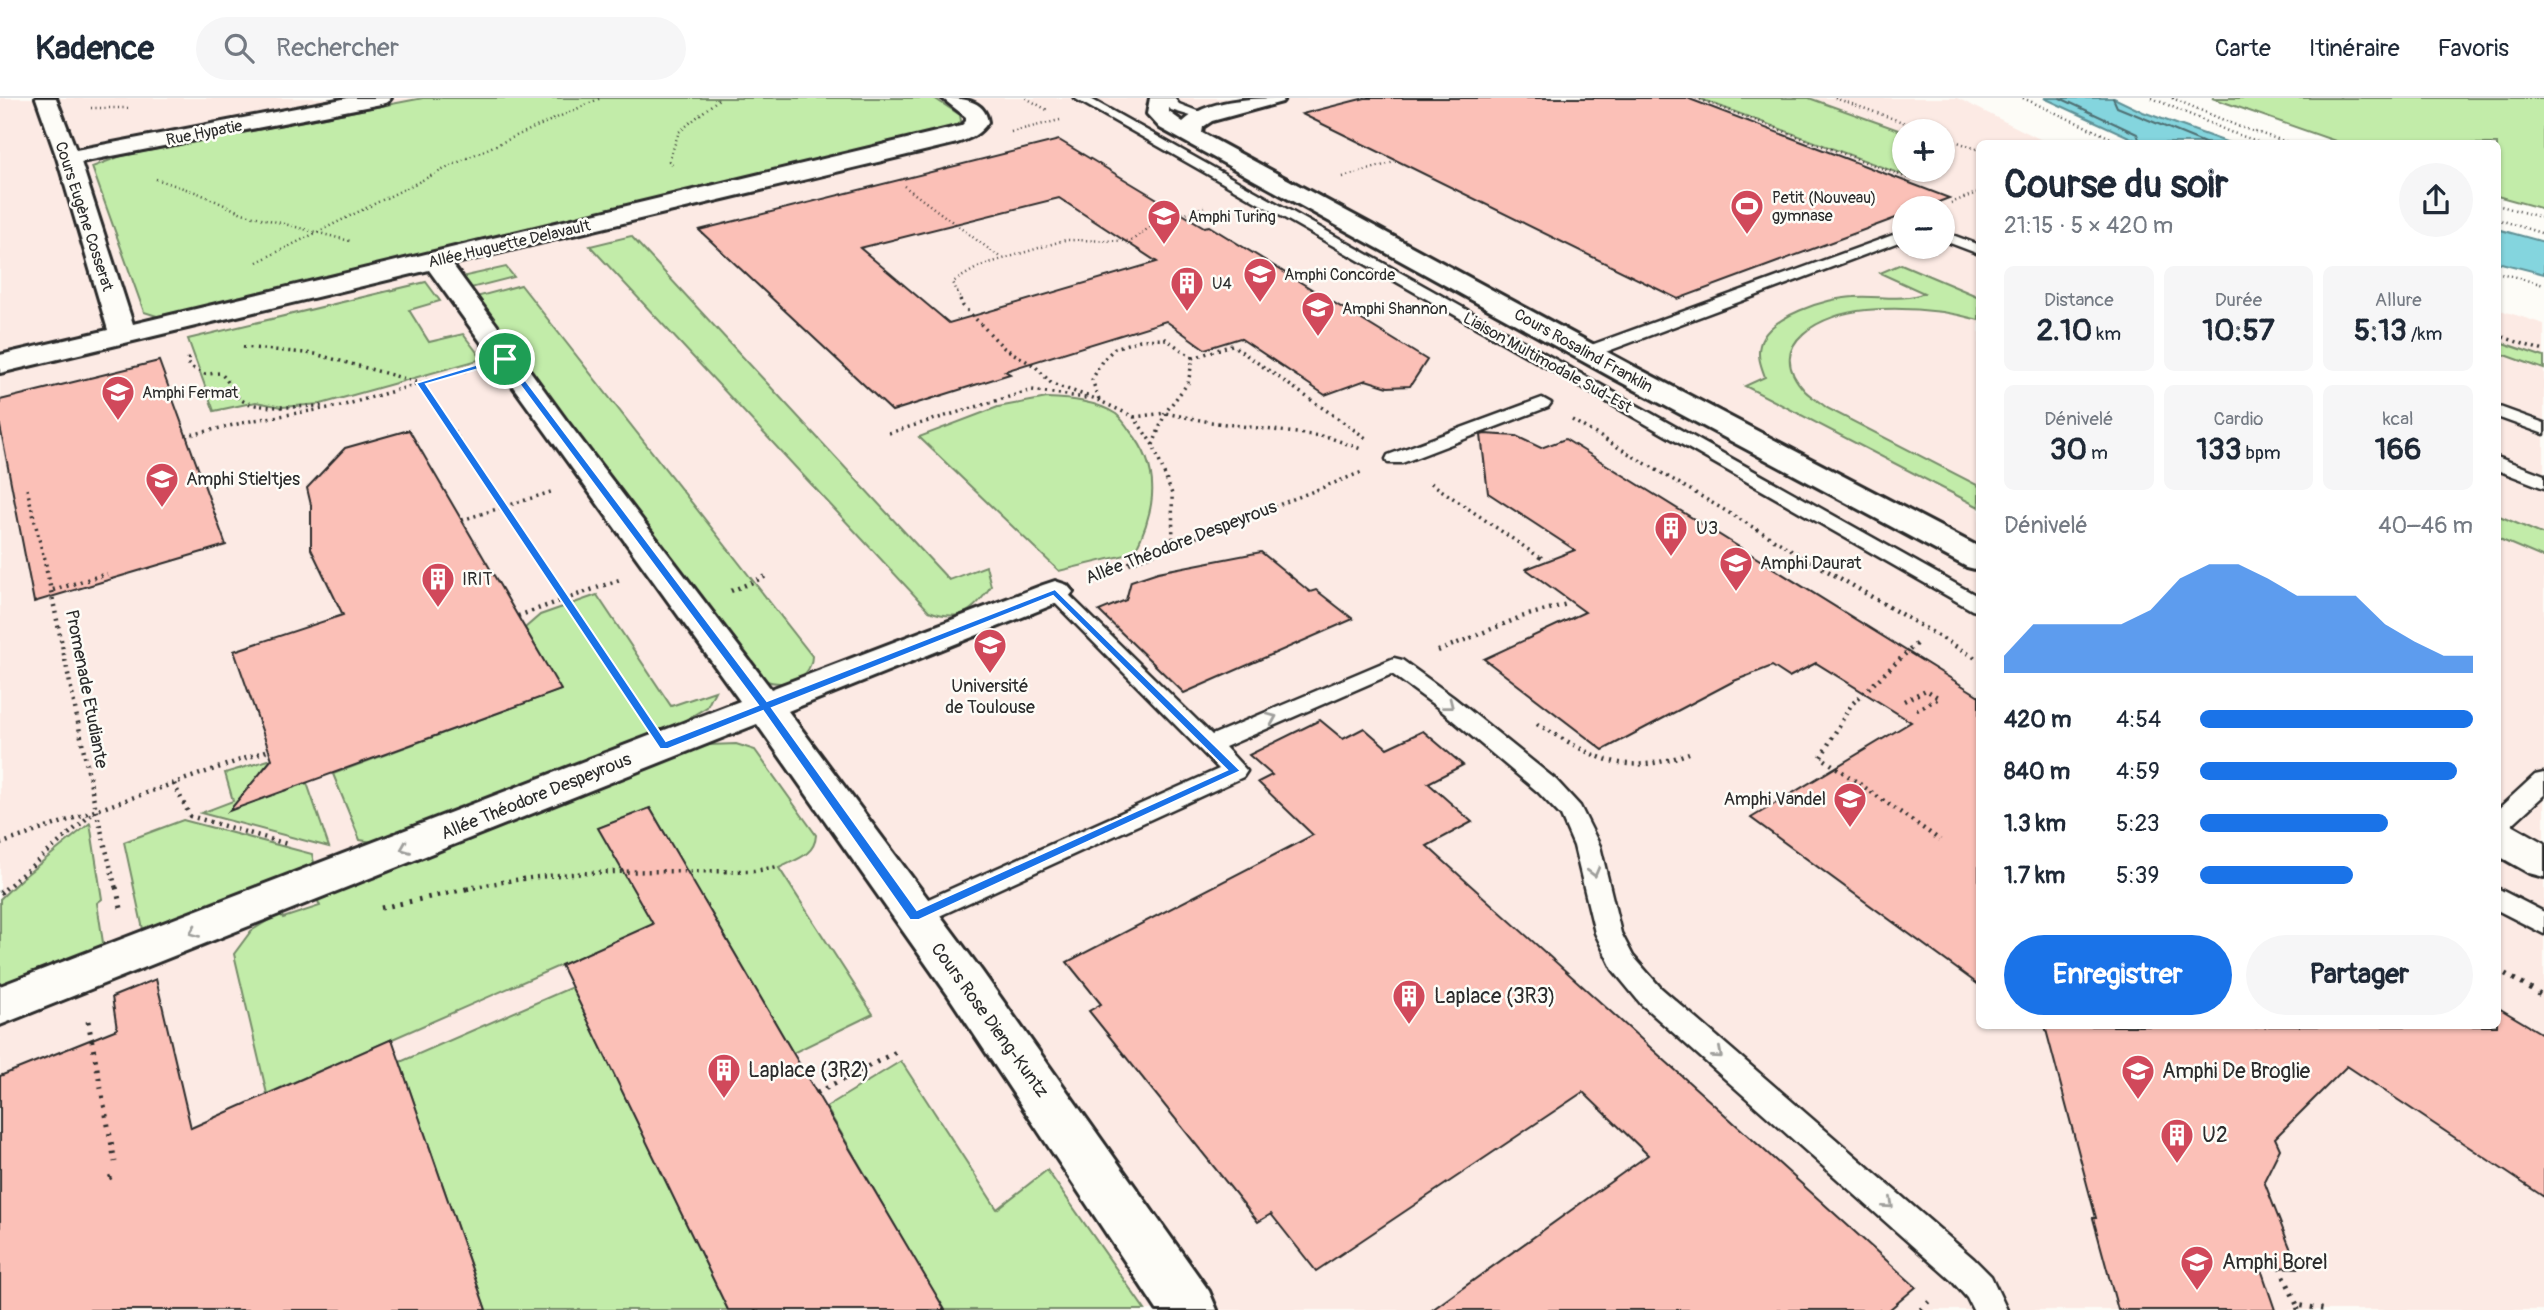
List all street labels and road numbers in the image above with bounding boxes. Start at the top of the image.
street label: Rue Hypatie [164,116,244,150]
street label: Cours Eugène Cosserat [50,139,118,294]
street label: Allée Huguette Delavault [426,215,593,272]
street label: Cours Rosalind Franklin [1511,304,1656,397]
street label: Liaison Multimodale Sud-Est [1460,308,1636,418]
street label: Allée Théodore Despeyrous [1082,495,1280,590]
street label: Promenade Etudiante [60,608,113,771]
street label: Allée Théodore Despeyrous [438,748,635,845]
street label: Cours Rose Dieng-Kuntz [926,938,1053,1102]

